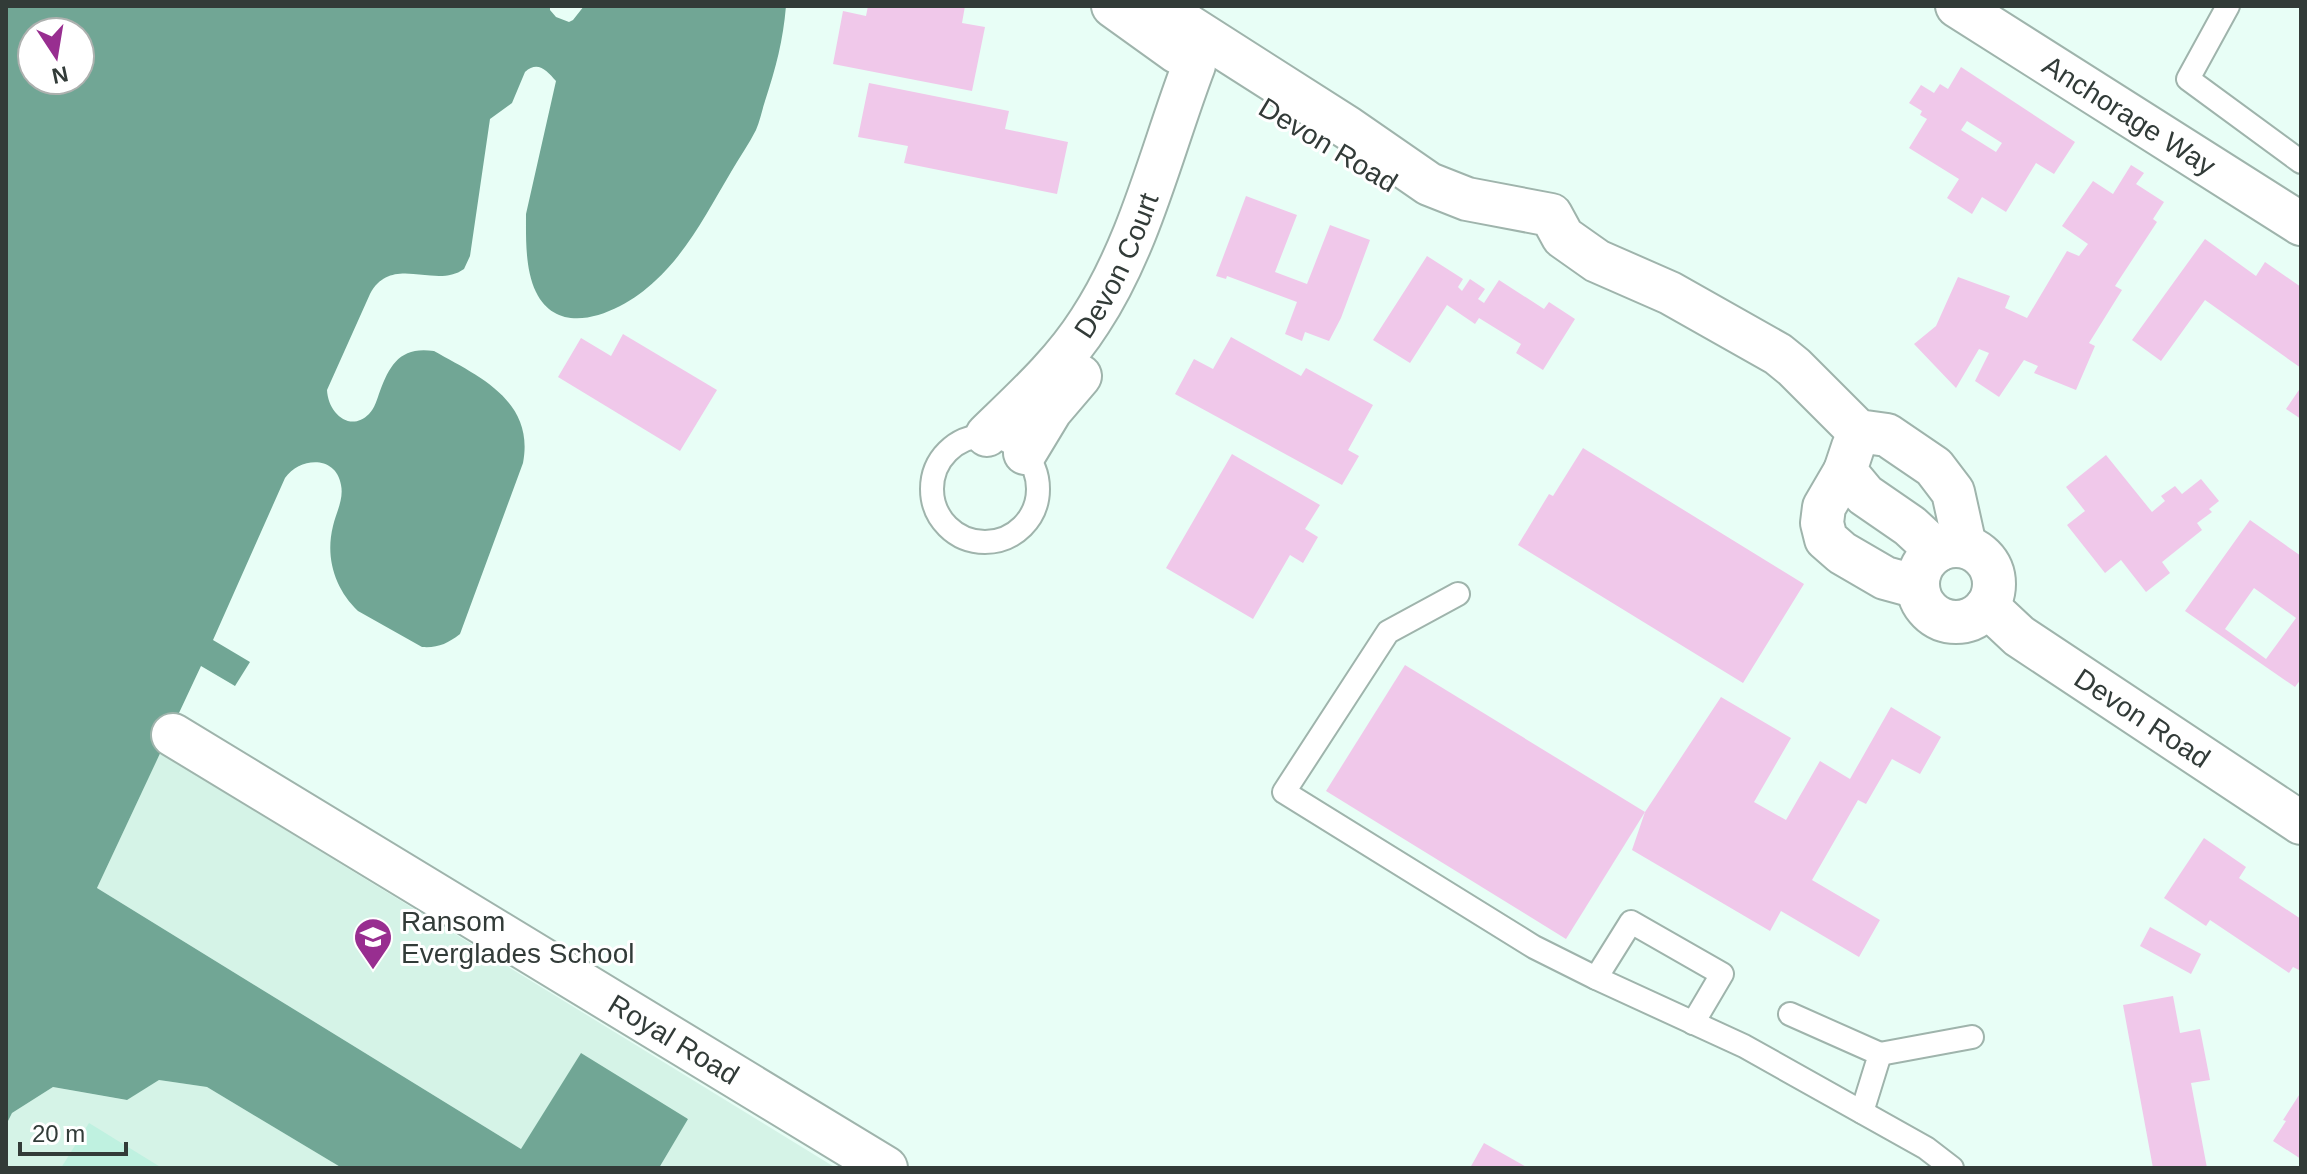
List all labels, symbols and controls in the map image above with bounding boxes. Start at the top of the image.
north arrow [16,16,96,96]
street label: Anchorage Way [2037,49,2221,181]
text: N [50,61,70,89]
street label: Devon Road [1253,92,1403,198]
street label: Devon Court [1068,189,1164,344]
street label: Devon Road [2069,662,2216,774]
place label: Ransom Everglades School [401,906,634,969]
school or university icon: Ransom Everglades School [352,916,394,971]
street label: Royal Road [603,988,744,1090]
scale bar [20,1106,126,1156]
text: 20 m [32,1120,85,1147]

